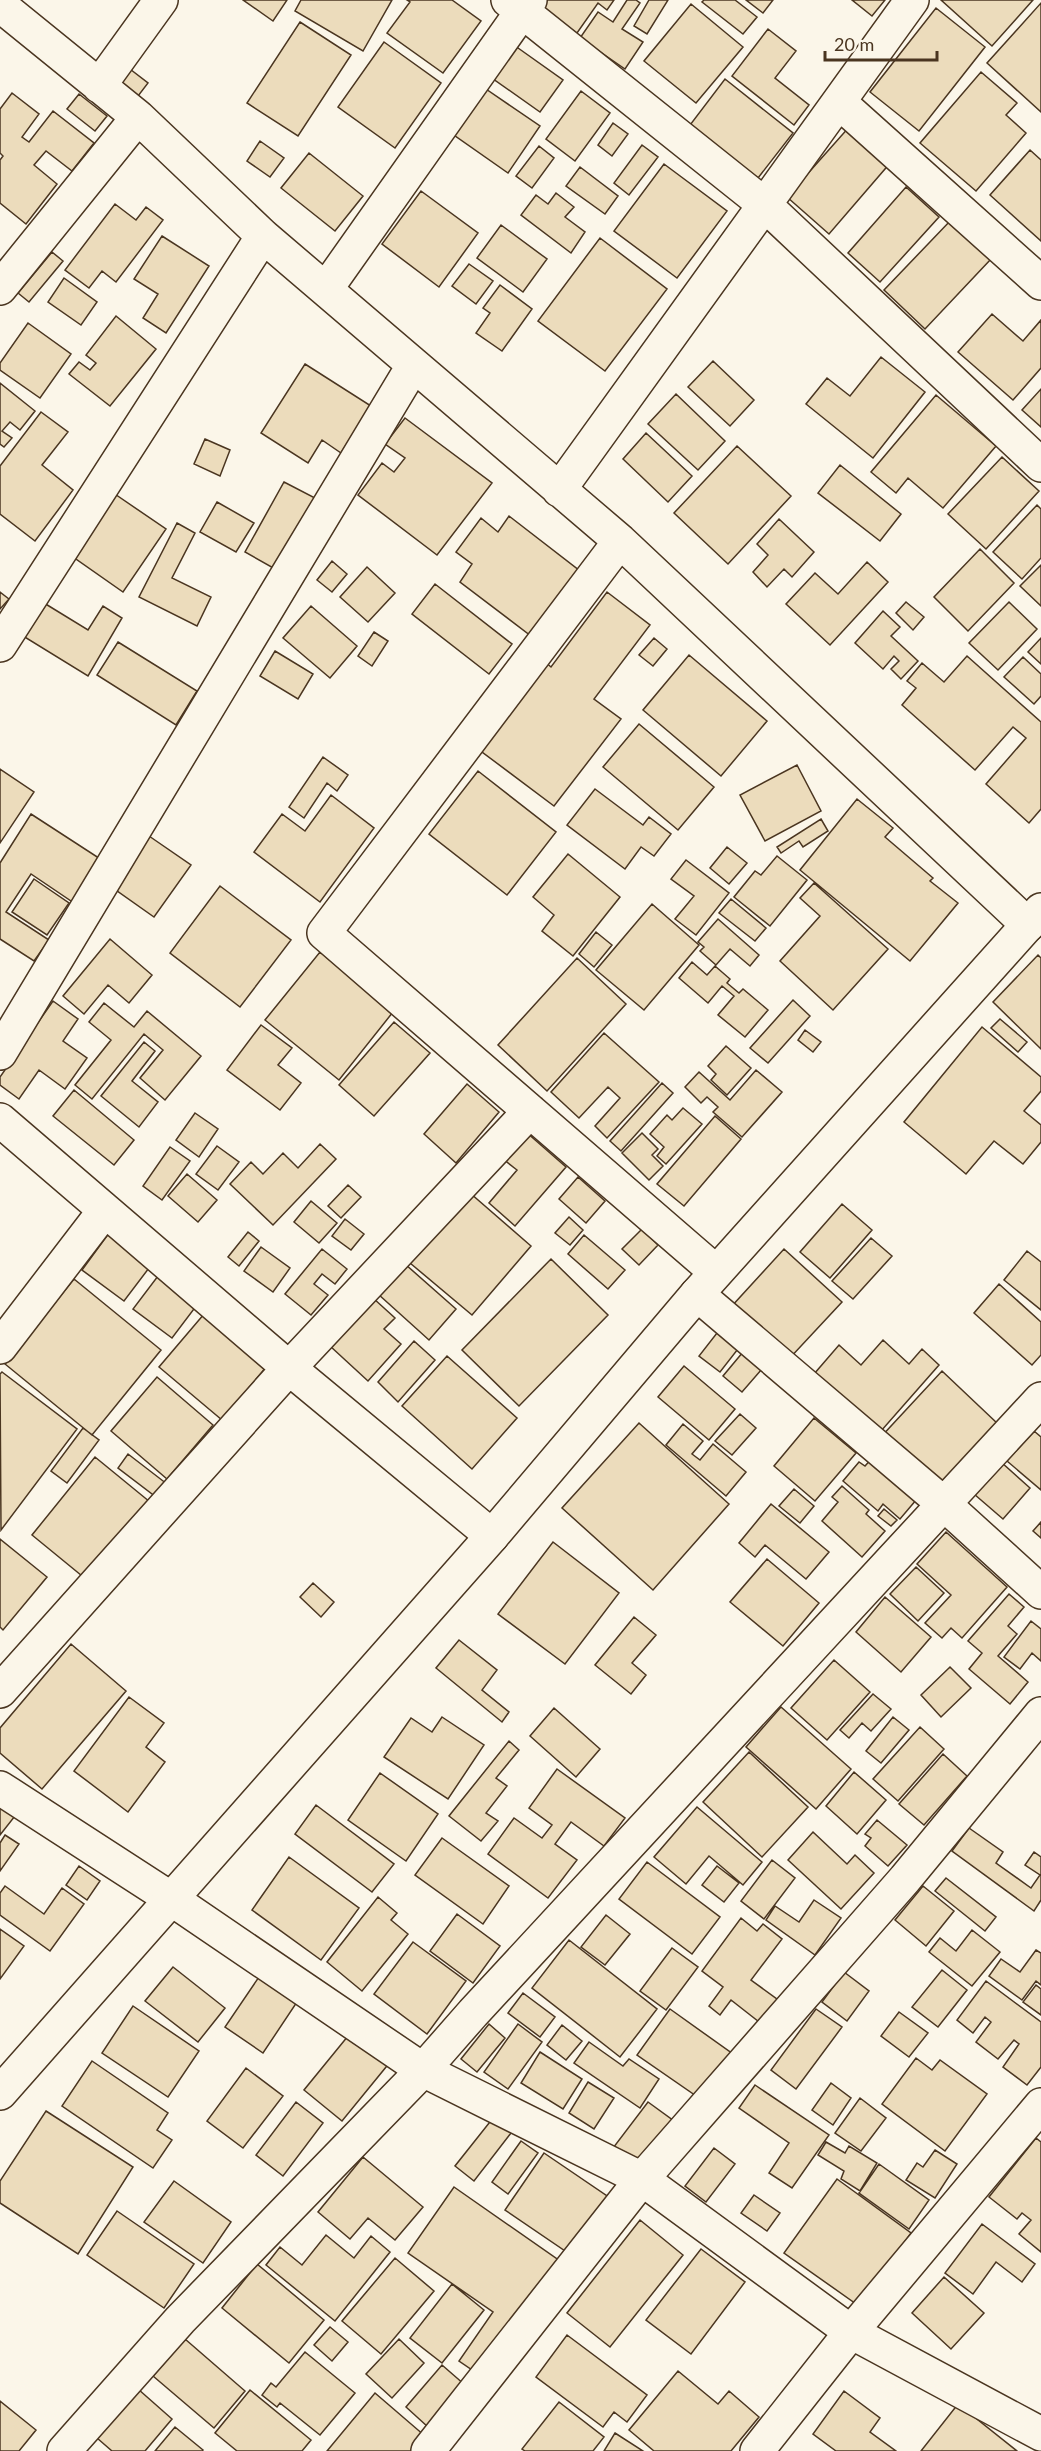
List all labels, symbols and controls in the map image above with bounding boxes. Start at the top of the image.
scale bar [825,24,938,62]
text: 20 m [834,33,874,55]

